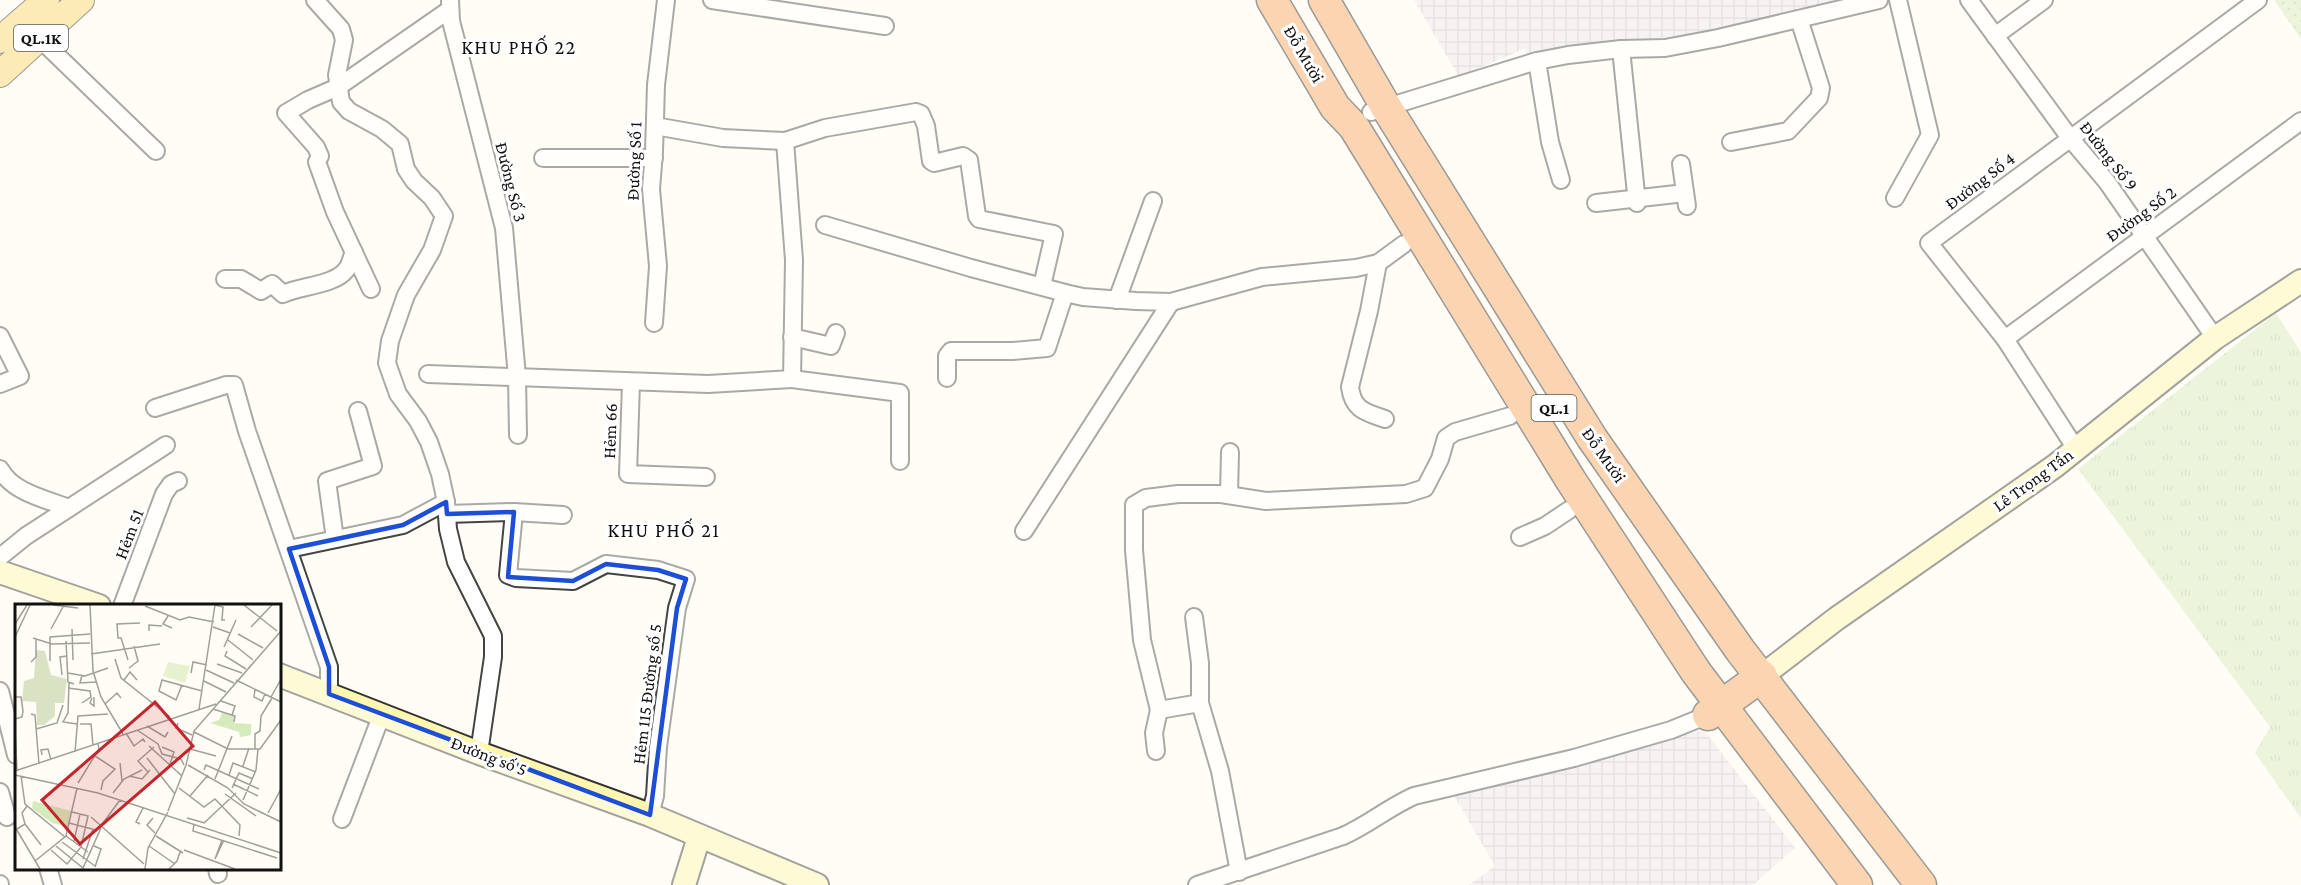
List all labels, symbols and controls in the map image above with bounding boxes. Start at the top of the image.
street label: Đỗ Mười [1280,22,1328,86]
road number: QL.1K [14,25,68,51]
district label: KHU PHỐ 22 [461,35,577,58]
street label: Đường Số 9 [2076,118,2142,194]
street label: Đường Số 1 [623,121,645,201]
street label: Đường Số 3 [491,140,531,224]
street label: Đường Số 4 [1941,148,2019,214]
street label: Đường Số 2 [2102,182,2180,246]
road number: QL.1 [1532,395,1576,421]
street label: Hẻm 66 [599,403,621,459]
street label: Đỗ Mười [1578,424,1630,487]
street label: Lê Trọng Tấn [1989,444,2077,516]
street label: Hẻm 51 [110,506,148,562]
district label: KHU PHỐ 21 [608,518,720,541]
inset map [15,604,280,870]
street label: Hẻm 115 Đường số 5 [628,623,666,765]
street label: Đường số 5 [448,732,530,780]

